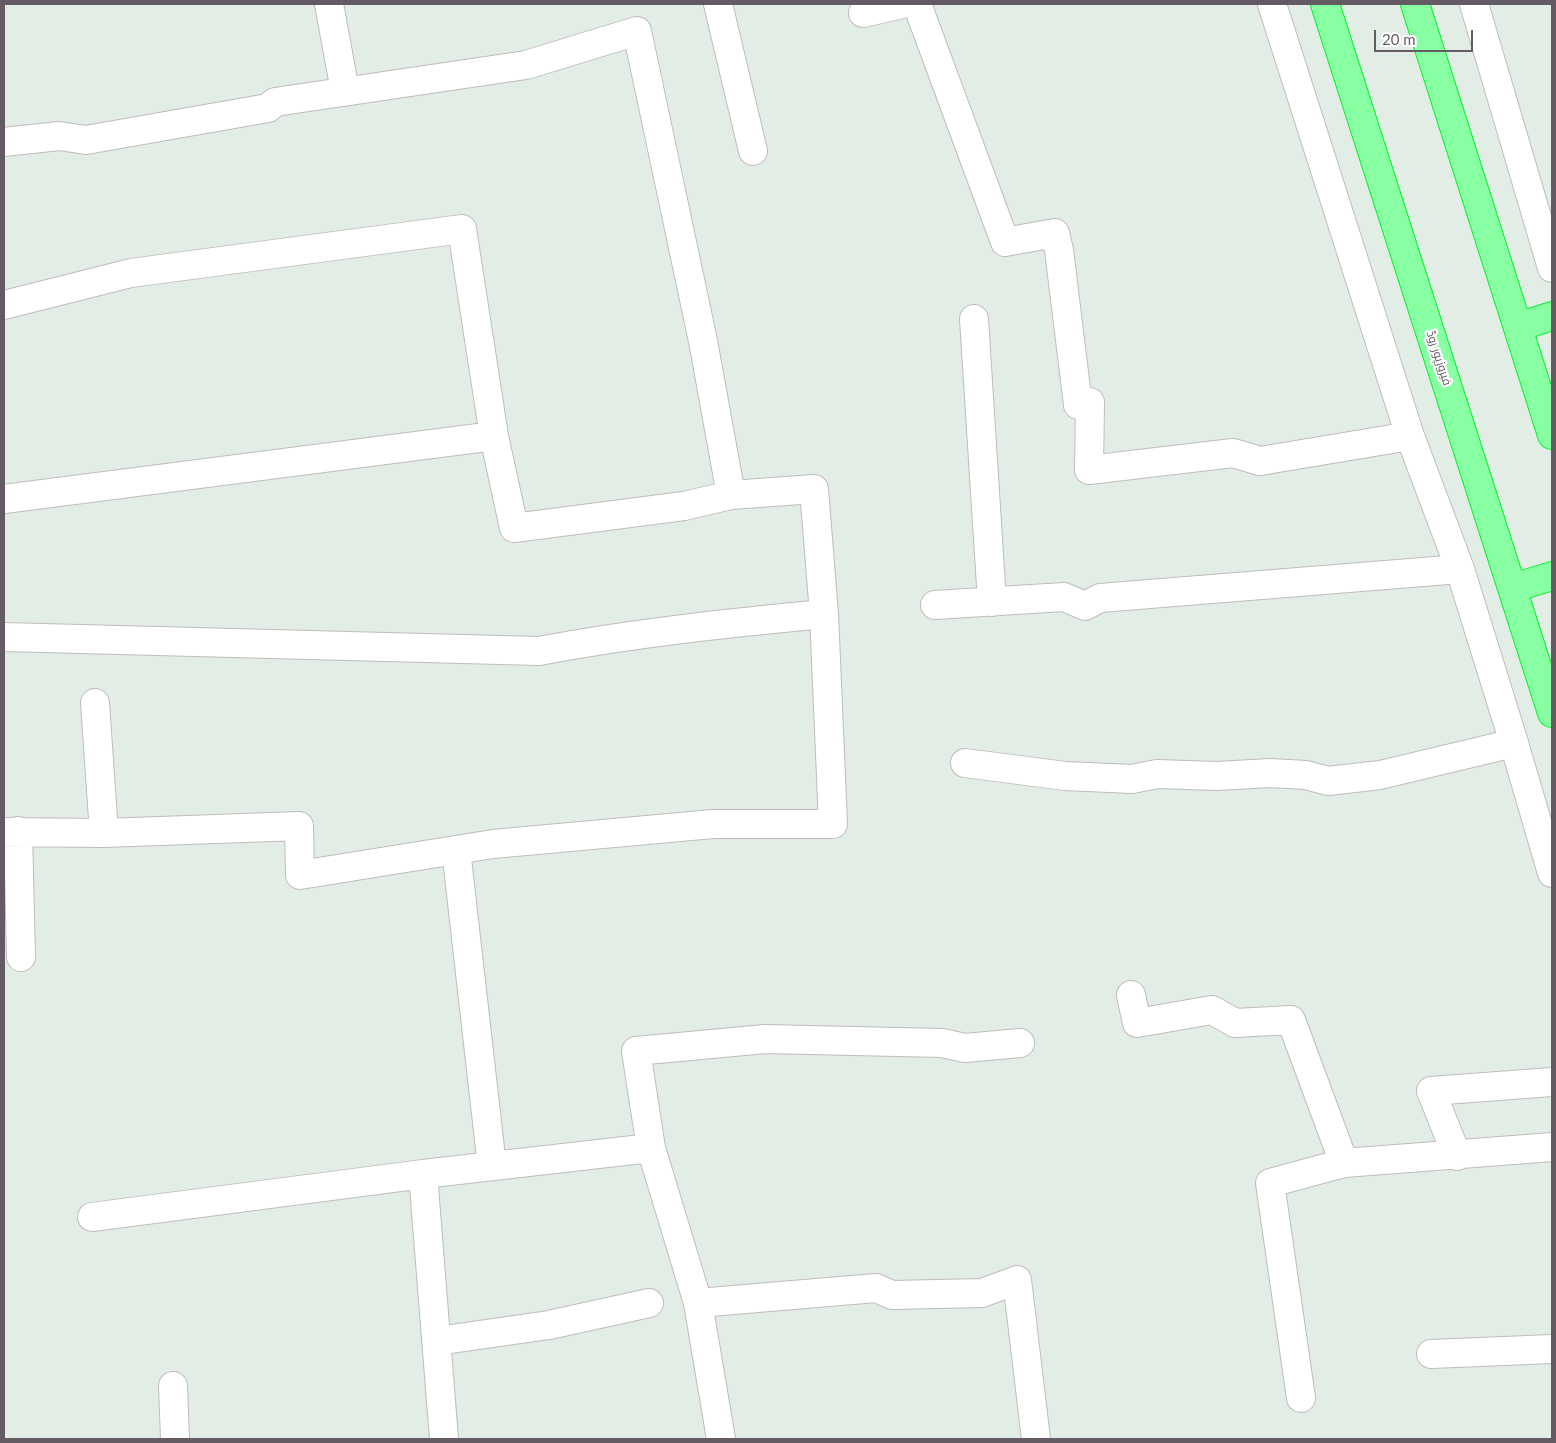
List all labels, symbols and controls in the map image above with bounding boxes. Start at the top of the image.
scale bar [1376,20,1475,52]
text: 20 m [1382,30,1416,48]
street label: فیروزپور روڈ [1423,329,1455,387]

